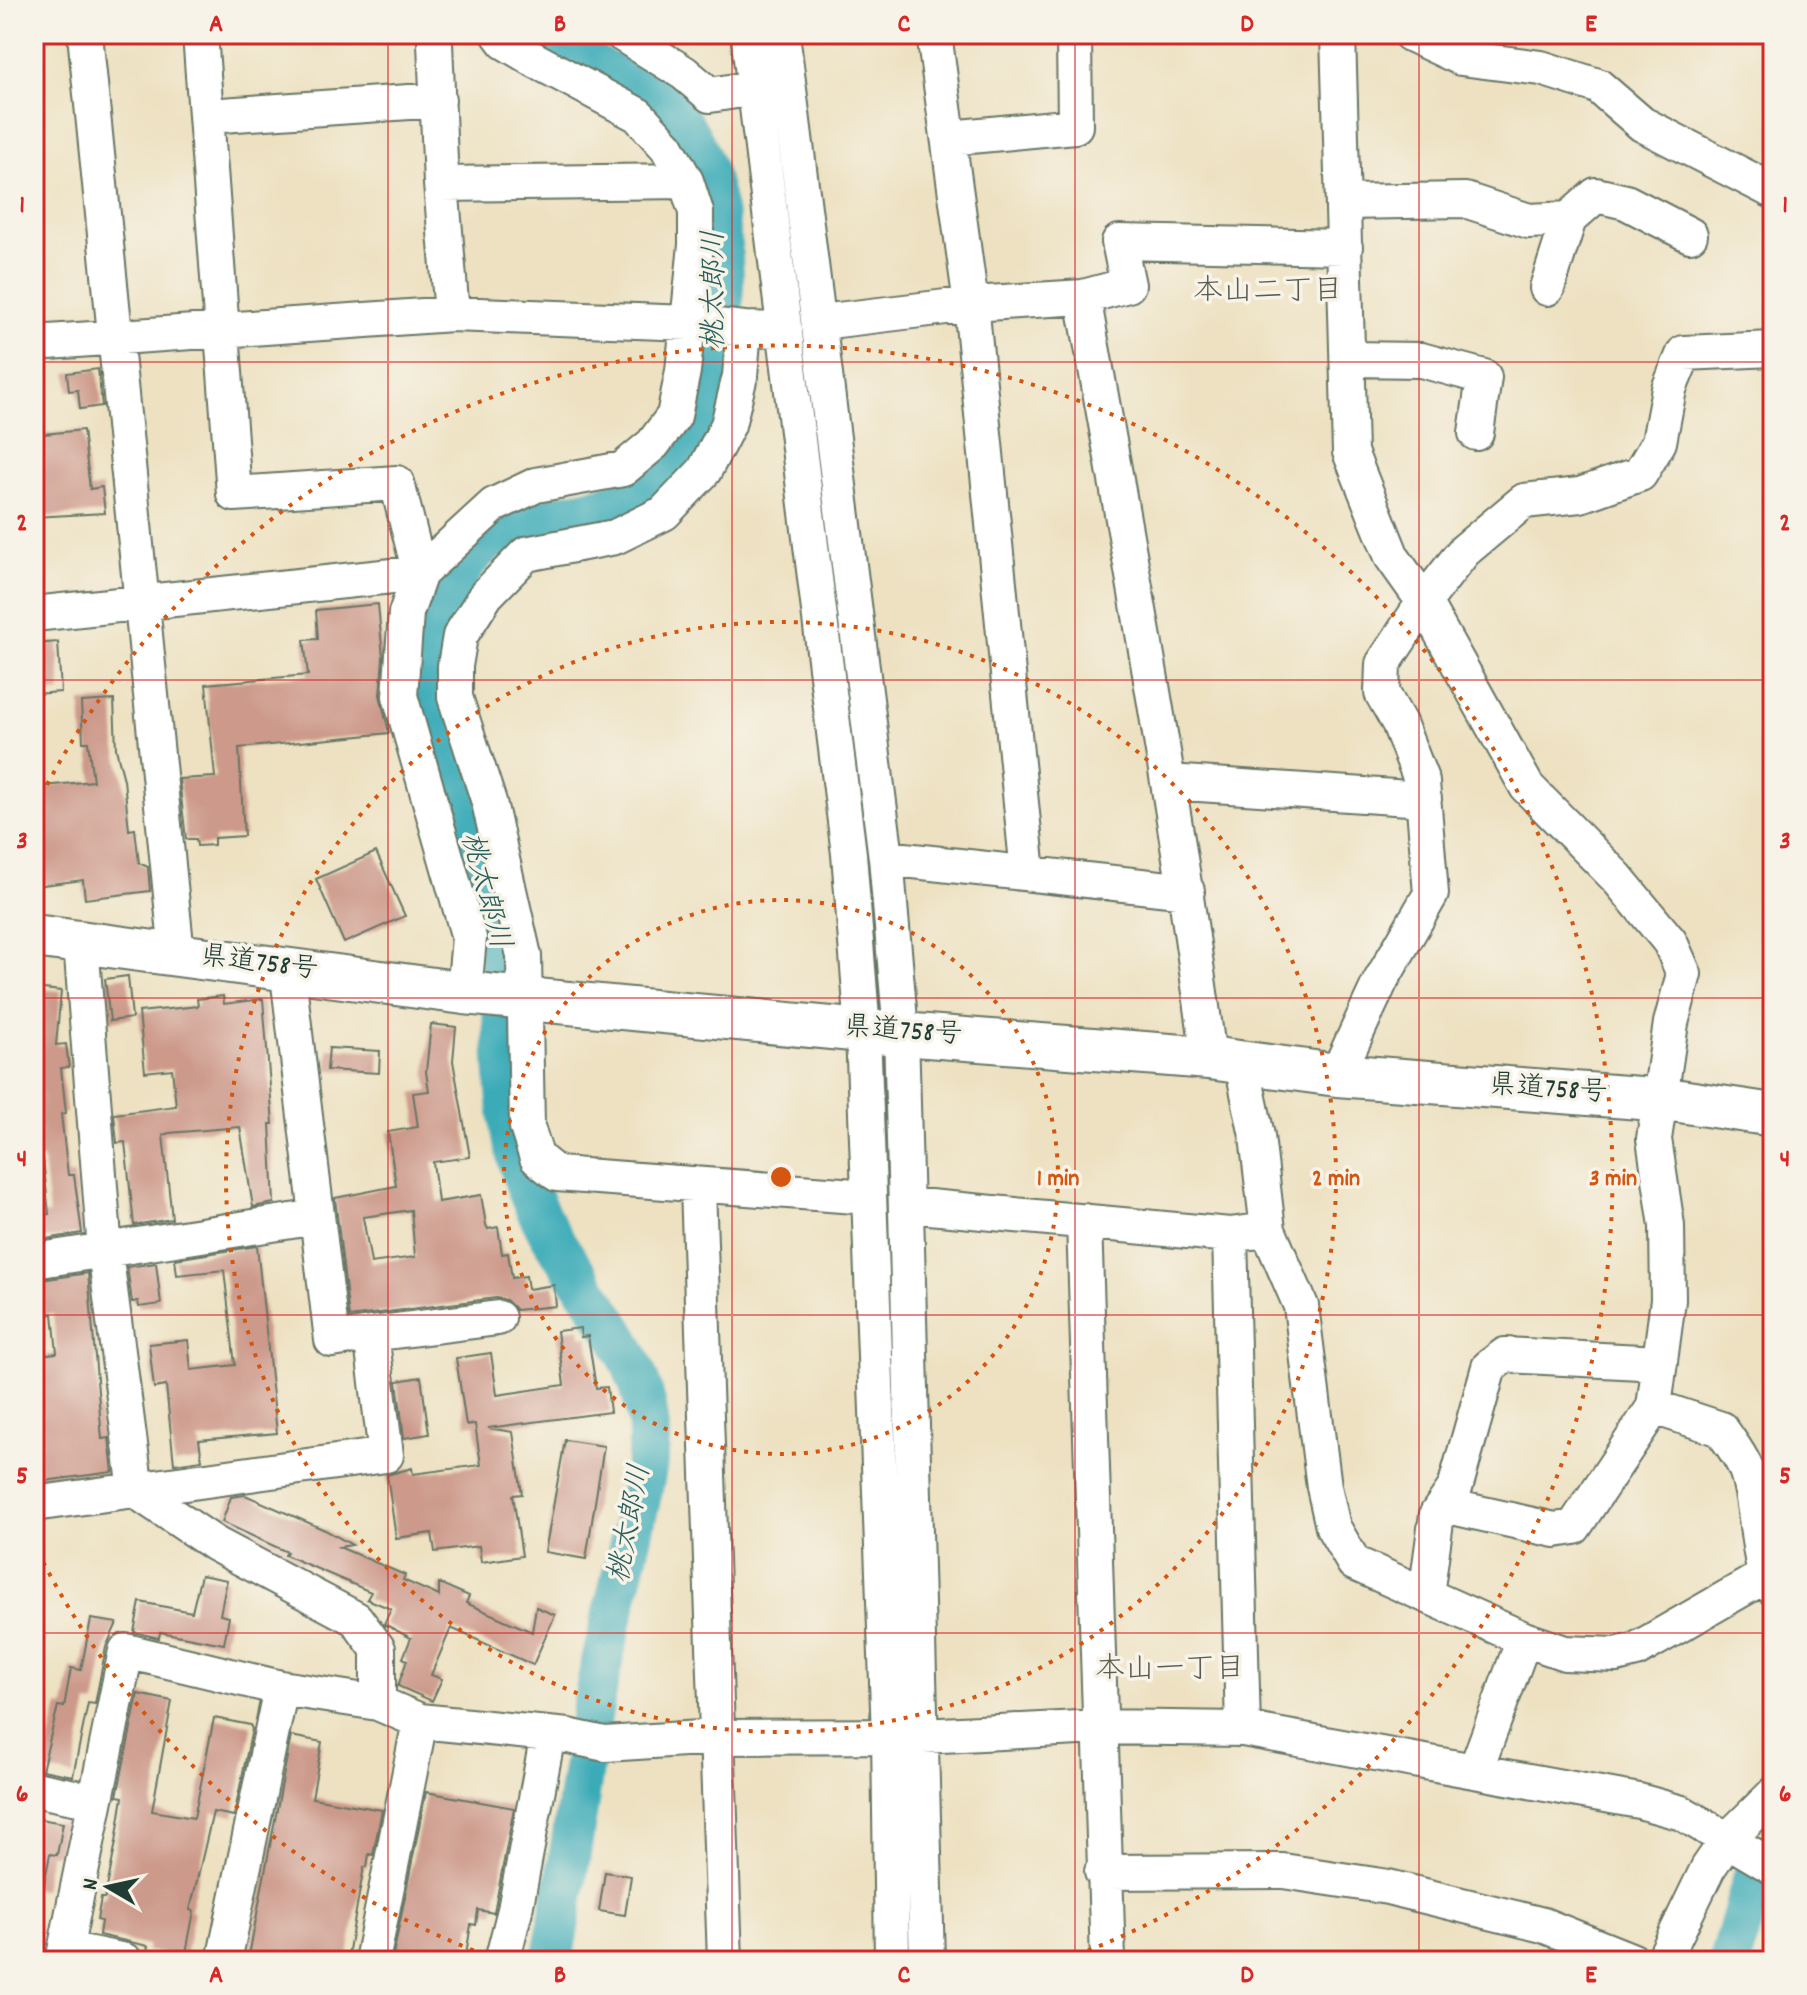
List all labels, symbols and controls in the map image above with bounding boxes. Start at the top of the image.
text: A [209,7,223,44]
text: B [554,7,566,44]
text: C [898,7,911,44]
text: D [1240,7,1254,44]
text: E [1585,7,1597,44]
text: 1 [19,188,25,225]
text: 1 [1782,188,1788,225]
water label: 桃太郎川 [695,230,738,350]
district label: 本山二丁目 [1193,272,1343,315]
text: 2 [16,506,28,543]
text: 2 [1779,506,1791,543]
text: 3 [16,824,28,861]
text: 3 [1779,824,1791,861]
water label: 桃太郎川 [447,827,519,955]
street label: 県道758号 [198,938,320,992]
street label: 県道758号 [842,1009,964,1057]
street label: 県道758号 [1487,1067,1609,1115]
text: 4 [17,1142,27,1179]
text: 4 [1780,1142,1790,1179]
centre of rings [767,1163,795,1191]
text: 1 min [1037,1163,1079,1197]
text: 2 min [1312,1163,1360,1197]
text: 3 min [1589,1163,1637,1197]
text: 5 [16,1459,28,1496]
text: 5 [1779,1459,1791,1496]
water label: 桃太郎川 [599,1461,665,1587]
district label: 本山一丁目 [1095,1650,1245,1693]
text: 6 [16,1777,28,1814]
text: 6 [1779,1777,1791,1814]
north arrow [68,1847,148,1927]
text: N [76,1877,108,1892]
text: A [209,1958,223,1995]
text: B [554,1958,566,1995]
text: C [898,1958,911,1995]
text: D [1240,1958,1254,1995]
text: E [1585,1958,1597,1995]

